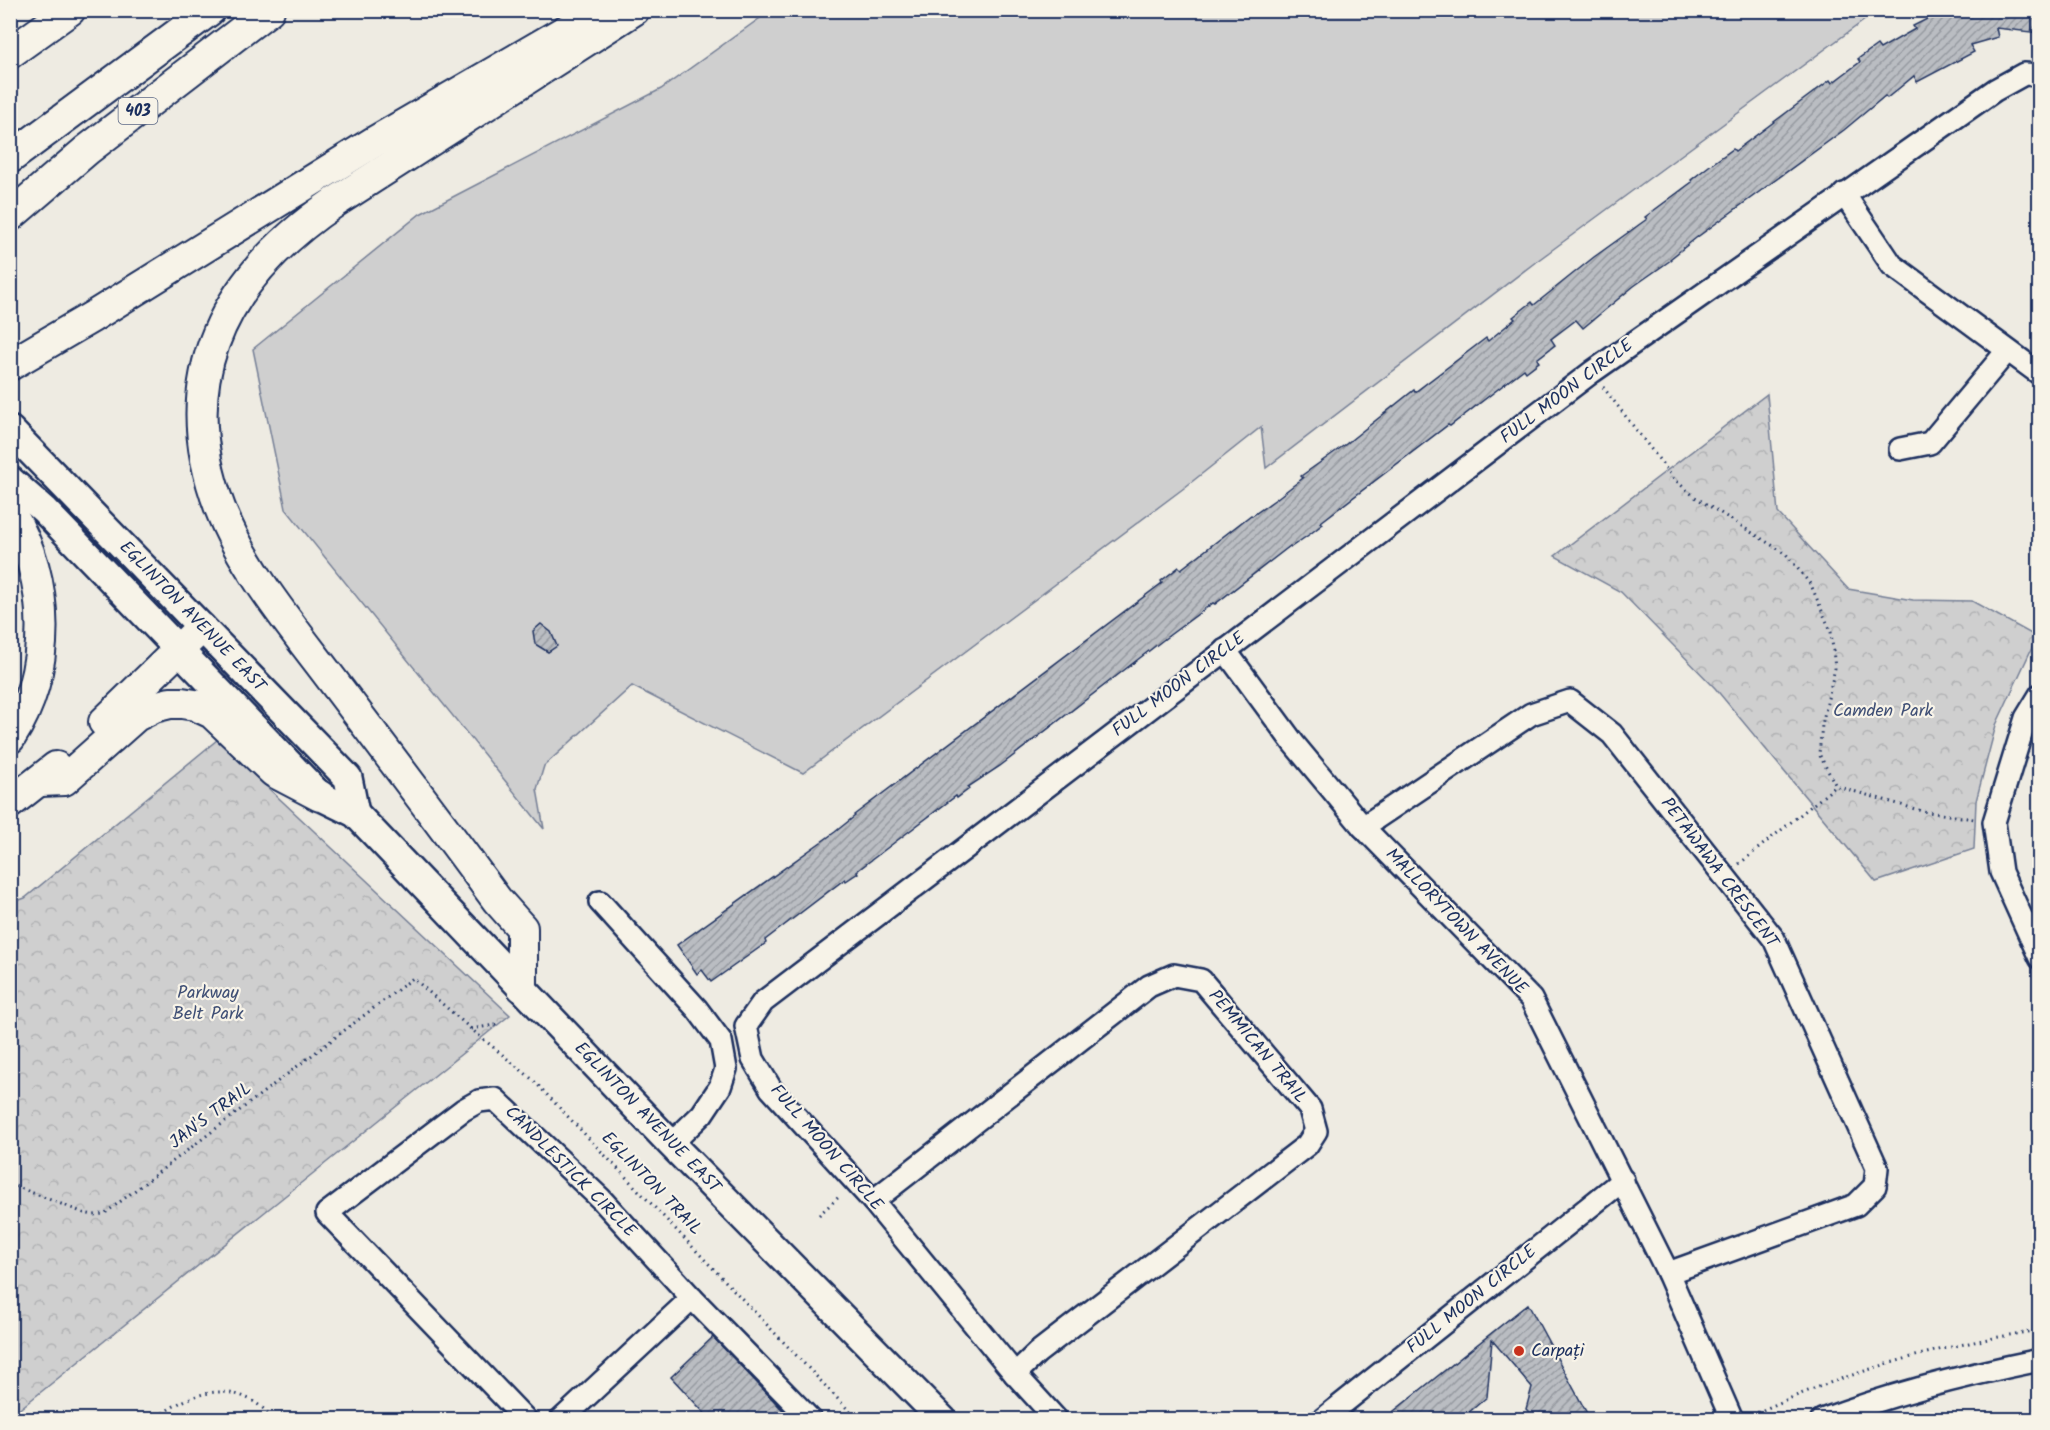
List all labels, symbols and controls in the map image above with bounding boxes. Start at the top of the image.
road number: 403 [118,98,158,124]
street label: FULL MOON CIRCLE [1494,332,1640,452]
street label: EGLINTON AVENUE EAST [112,534,273,701]
street label: FULL MOON CIRCLE [1106,625,1252,745]
park label: Camden Park [1833,697,1934,726]
street label: PETAWAWA CRESCENT [1652,791,1786,956]
street label: MALLORYTOWN AVENUE [1378,842,1535,1003]
park label: Parkway Belt Park [173,979,244,1029]
street label: PEMMICAN TRAIL [1200,983,1314,1111]
street label: EGLINTON AVENUE EAST [567,1035,728,1202]
street label: JAN'S TRAIL [163,1075,259,1157]
street label: FULL MOON CIRCLE [762,1078,890,1219]
street label: CANDLESTICK CIRCLE [497,1099,643,1245]
street label: EGLINTON TRAIL [593,1125,709,1243]
street label: FULL MOON CIRCLE [1400,1238,1544,1362]
place label: Carpați [1531,1337,1585,1366]
marker: Carpați [1512,1344,1526,1358]

